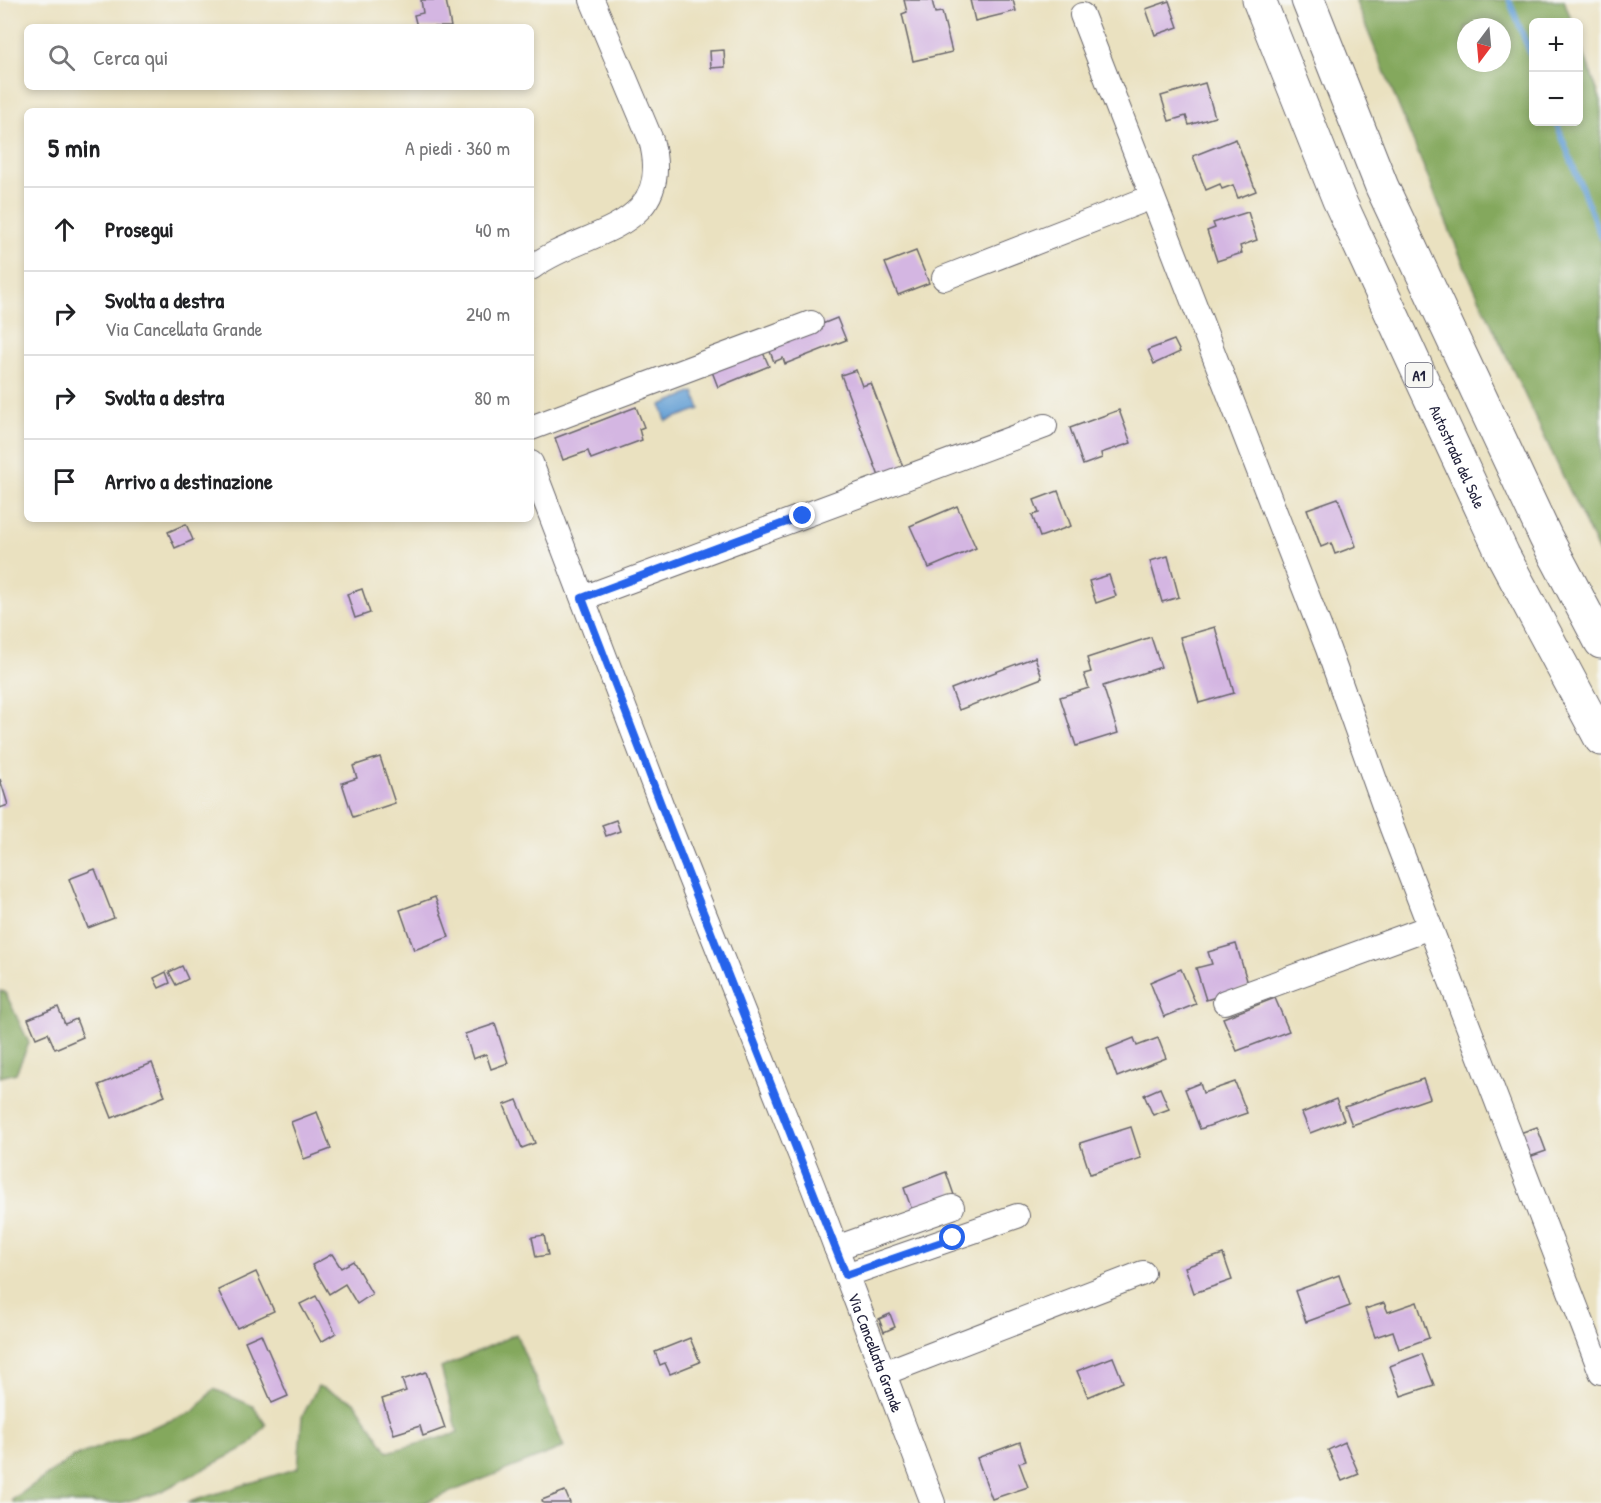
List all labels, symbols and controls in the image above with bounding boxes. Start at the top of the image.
north arrow [1457,18,1511,72]
map controls [1529,18,1583,126]
button: + [1529,18,1583,72]
search box [24,24,534,90]
icon: search [45,41,78,74]
text: Cerca qui [93,42,168,72]
button: − [1529,72,1583,126]
text: 5 min [48,130,100,165]
text: A piedi · 360 m [405,134,510,161]
icon: ahead [48,213,81,246]
text: Prosegui [105,214,174,244]
text: 40 m [475,216,510,243]
text: Svolta a destra [105,285,224,315]
icon: right [48,297,81,330]
text: 240 m [466,300,510,327]
text: Via Cancellata Grande [105,315,262,342]
road number: A1 [1406,363,1432,387]
icon: right [48,381,81,414]
text: Svolta a destra [105,382,224,412]
text: 80 m [474,384,510,411]
street label: Autostrada del Sole [1424,401,1491,512]
icon: arrive [48,465,81,498]
text: Arrivo a destinazione [105,466,273,496]
route end [789,502,815,528]
route start [939,1224,965,1250]
street label: Via Cancellata Grande [843,1290,909,1416]

